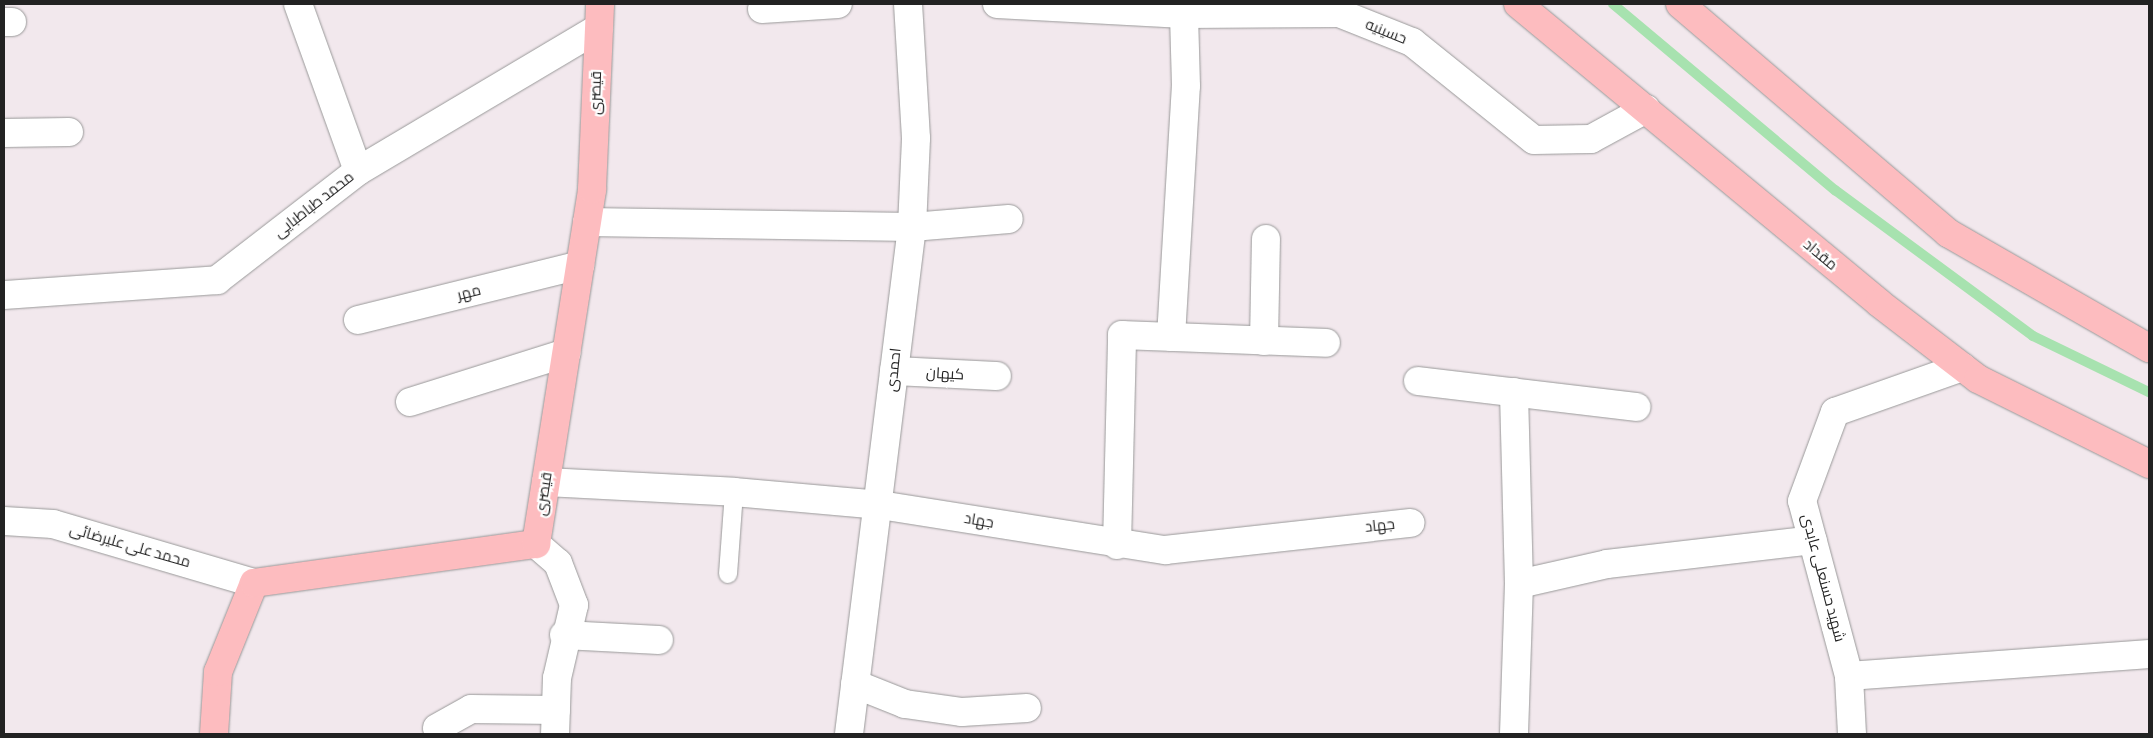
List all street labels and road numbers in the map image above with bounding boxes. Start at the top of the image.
street label: حسینیه [1363,16,1409,48]
street label: قیصری [586,71,606,115]
street label: محمد طباطبایی [270,168,358,242]
street label: مقداد [1799,236,1841,274]
street label: مهر [455,281,483,305]
street label: احمدی [883,347,905,393]
street label: کیهان [926,364,964,384]
street label: قیصری [532,471,556,517]
street label: جهاد [963,510,995,532]
street label: شهید حسنعلی عابدی [1797,512,1849,644]
street label: جهاد [1364,515,1396,537]
street label: محمد علی علیرضائی [67,520,193,572]

